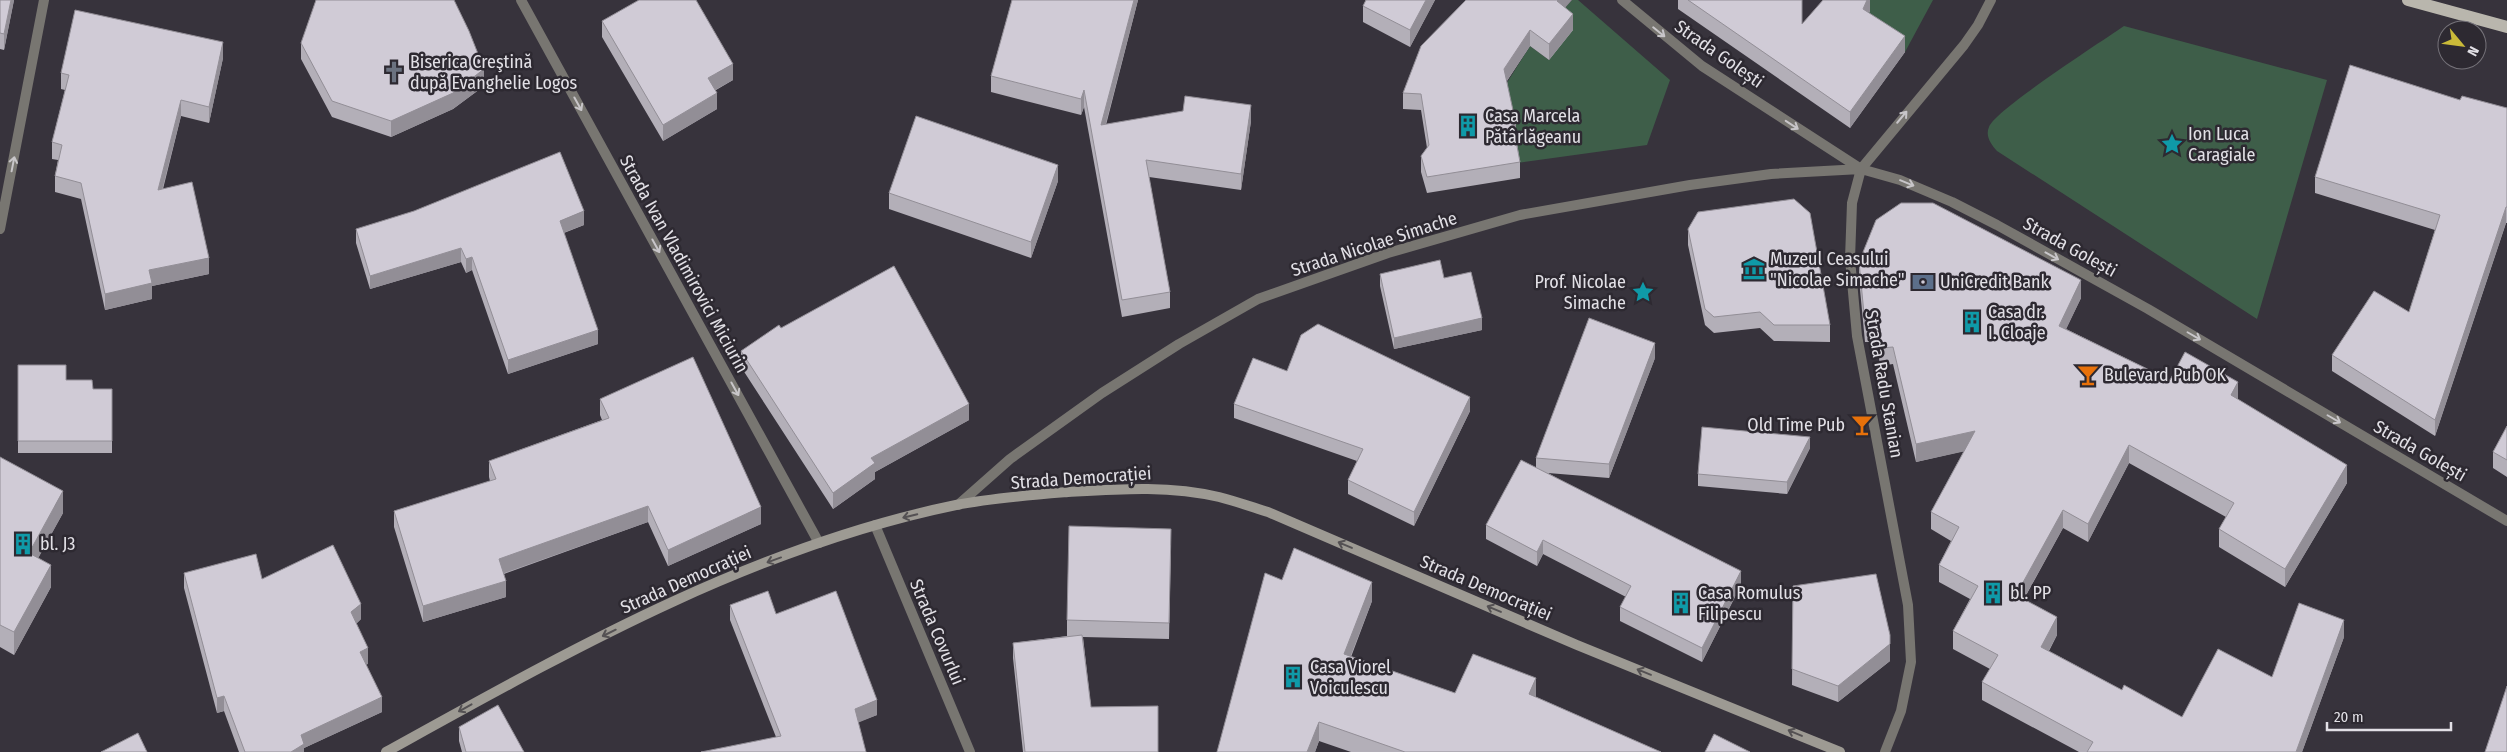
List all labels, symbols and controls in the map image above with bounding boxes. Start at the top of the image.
street label: Strada Golești [1670,15,1768,93]
north arrow [2437,20,2487,70]
one-way arrow [1652,26,1665,37]
text: N [2463,43,2482,59]
place label: Biserica Creştină după Evanghelie Logos [410,51,578,94]
church icon: Biserica Creştină după Evanghelie Logos [381,59,407,85]
one-way arrow [574,96,583,111]
place label: Casa Marcela Pătârlăgeanu [1485,105,1581,148]
one-way arrow [1896,111,1907,124]
building icon: Casa Marcela Pătârlăgeanu [1455,113,1481,139]
one-way arrow [1785,120,1799,130]
place label: Ion Luca Caragiale [2188,123,2255,166]
place icon: Ion Luca Caragiale [2159,131,2185,157]
street label: Strada Ivan Vladimirovici Miciurin [615,151,753,377]
one-way arrow [8,156,18,172]
one-way arrow [1899,179,1915,188]
street label: Strada Nicolae Simache [1288,207,1460,281]
street label: Strada Golești [2019,212,2121,282]
one-way arrow [651,239,661,254]
place label: Muzeul Ceasului "Nicolae Simache" [1770,248,1905,291]
one-way arrow [2045,251,2059,261]
museum icon: Muzeul Ceasului "Nicolae Simache" [1741,256,1767,282]
bank icon: UniCredit Bank [1910,269,1936,295]
place label: Prof. Nicolae Simache [1534,271,1626,314]
place label: UniCredit Bank [1940,271,2050,293]
place icon: Prof. Nicolae Simache [1630,279,1656,305]
place label: Casa dr. I. Cloaje [1988,301,2046,344]
street label: Strada Radu Stanian [1860,308,1908,460]
building icon: Casa dr. I. Cloaje [1959,309,1985,335]
one-way arrow [2186,332,2200,342]
bar icon: Bulevard Pub OK [2075,362,2101,388]
place label: Bulevard Pub OK [2104,364,2226,386]
one-way arrow [730,381,740,395]
bar icon: Old Time Pub [1849,412,1875,438]
place label: Old Time Pub [1747,414,1845,436]
one-way arrow [2326,414,2340,424]
street label: Strada Golești [2370,416,2470,486]
street label: Strada Democrației [1010,462,1152,494]
one-way arrow [903,512,919,521]
building icon: bl. J3 [10,531,36,557]
place label: bl. J3 [40,533,75,555]
one-way arrow [1338,540,1353,550]
street label: Strada Democrației [617,541,755,619]
street label: Strada Democrației [1417,550,1555,626]
one-way arrow [766,556,782,565]
street label: Strada Covurlui [905,576,969,688]
building icon: bl. PP [1980,580,2006,606]
place label: Casa Romulus Filipescu [1698,582,1801,625]
place label: bl. PP [2010,582,2051,604]
building icon: Casa Romulus Filipescu [1668,590,1694,616]
one-way arrow [1487,604,1502,613]
one-way arrow [602,628,617,638]
place label: Casa Viorel Voiculescu [1310,656,1391,699]
building icon: Casa Viorel Voiculescu [1280,664,1306,690]
one-way arrow [1637,667,1653,676]
scale bar [2327,700,2451,732]
one-way arrow [459,704,473,714]
text: 20 m [2334,708,2364,726]
one-way arrow [1788,727,1803,737]

